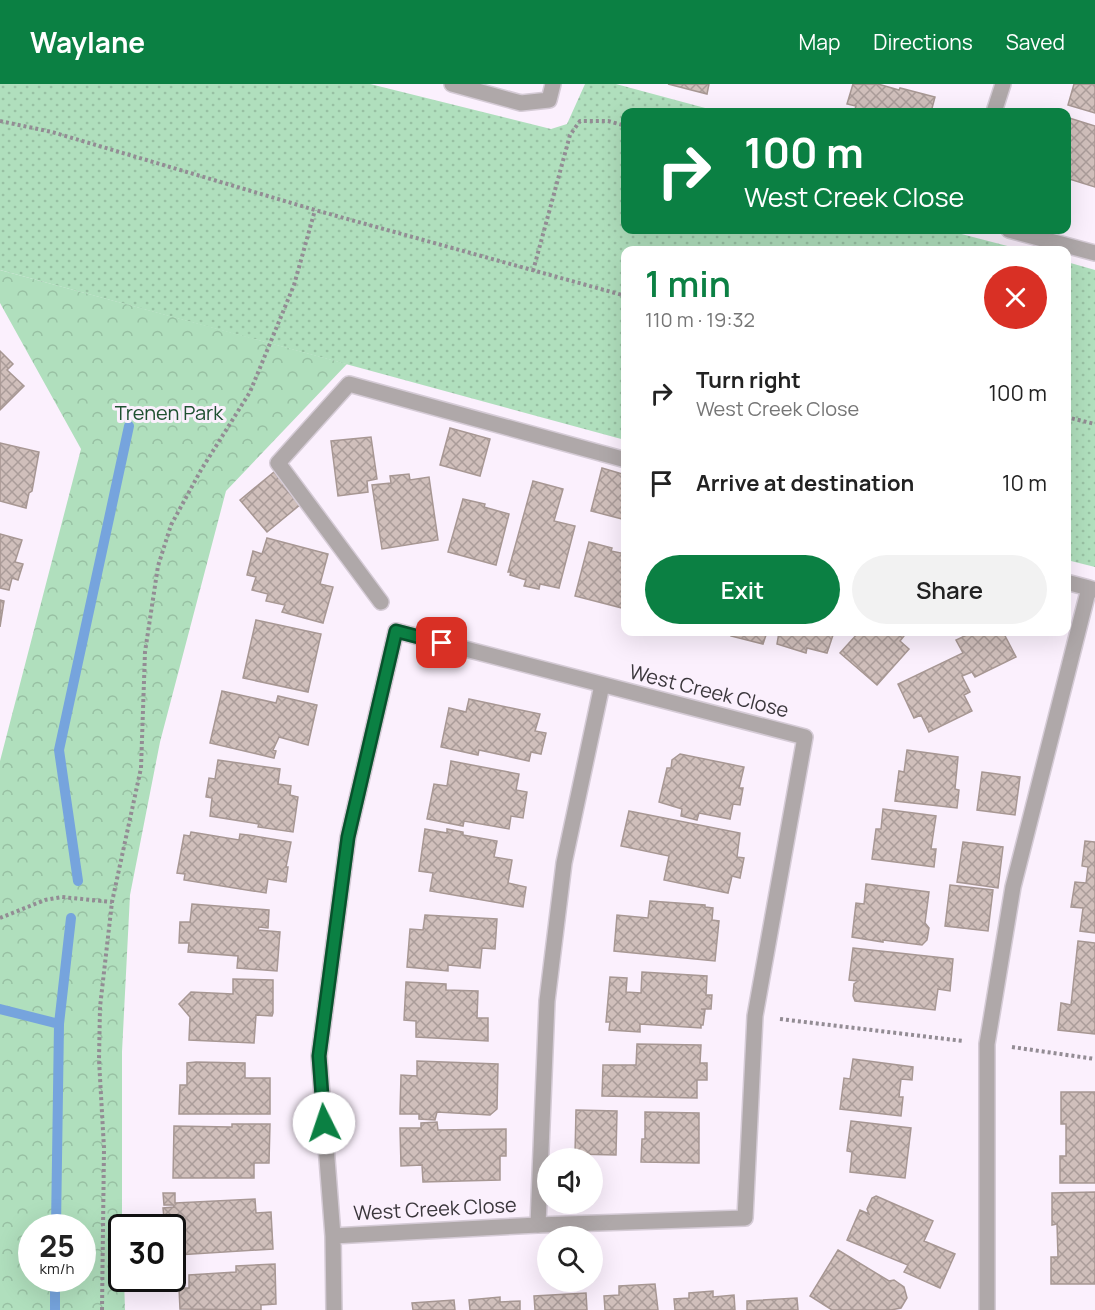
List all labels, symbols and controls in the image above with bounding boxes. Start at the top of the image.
text: Waylane [30,23,145,61]
text: Map [799,28,840,56]
text: Directions [873,28,973,56]
text: Saved [1006,28,1065,56]
text: 100 m [744,123,864,181]
icon: right [645,132,723,210]
text: West Creek Close [744,178,964,215]
text: 1 min [645,259,731,308]
button: close [984,266,1047,329]
text: 110 m · 19:32 [645,306,755,333]
text: Turn right [696,365,801,395]
icon: right [645,377,678,410]
text: 100 m [989,378,1047,408]
text: West Creek Close [696,395,859,422]
park label: Trenen Park [115,399,224,426]
icon: arrive [645,467,678,500]
text: Arrive at destination [696,468,914,498]
text: 10 m [1002,468,1047,498]
button: Exit [645,555,840,624]
button: Share [852,555,1047,624]
pin [416,617,467,668]
icon: arrive [425,626,458,659]
street label: West Creek Close [627,658,792,723]
position arrow [292,1091,356,1155]
map controls [537,1148,603,1292]
button: sound [537,1148,603,1214]
street label: West Creek Close [353,1191,517,1226]
speed limit sign: 30 [108,1214,186,1292]
text: 25 [39,1225,75,1266]
button: search [537,1226,603,1292]
text: km/h [40,1258,74,1279]

